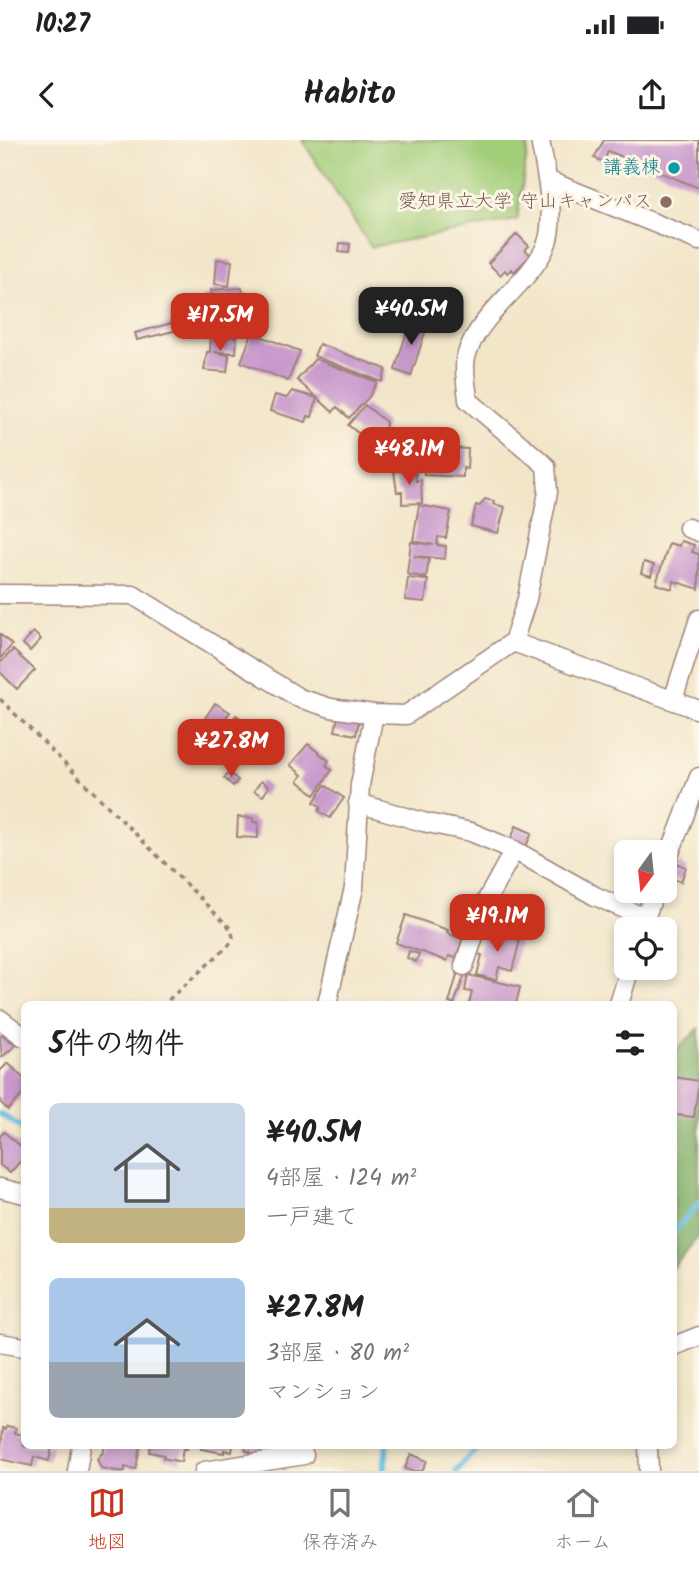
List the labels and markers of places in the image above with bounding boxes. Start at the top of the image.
place label: 講義棟 [603,153,660,183]
marker: 講義棟 [666,160,682,176]
place label: 愛知県立大学 守山キャンパス [398,187,652,217]
marker: 愛知県立大学 守山キャンパス [658,194,674,210]
pin: ¥40.5M [354,288,468,347]
pin: ¥17.5M [163,294,277,353]
pin: ¥48.1M [352,428,466,487]
pin: ¥27.8M [174,720,288,779]
pin: ¥19.1M [440,894,554,954]

